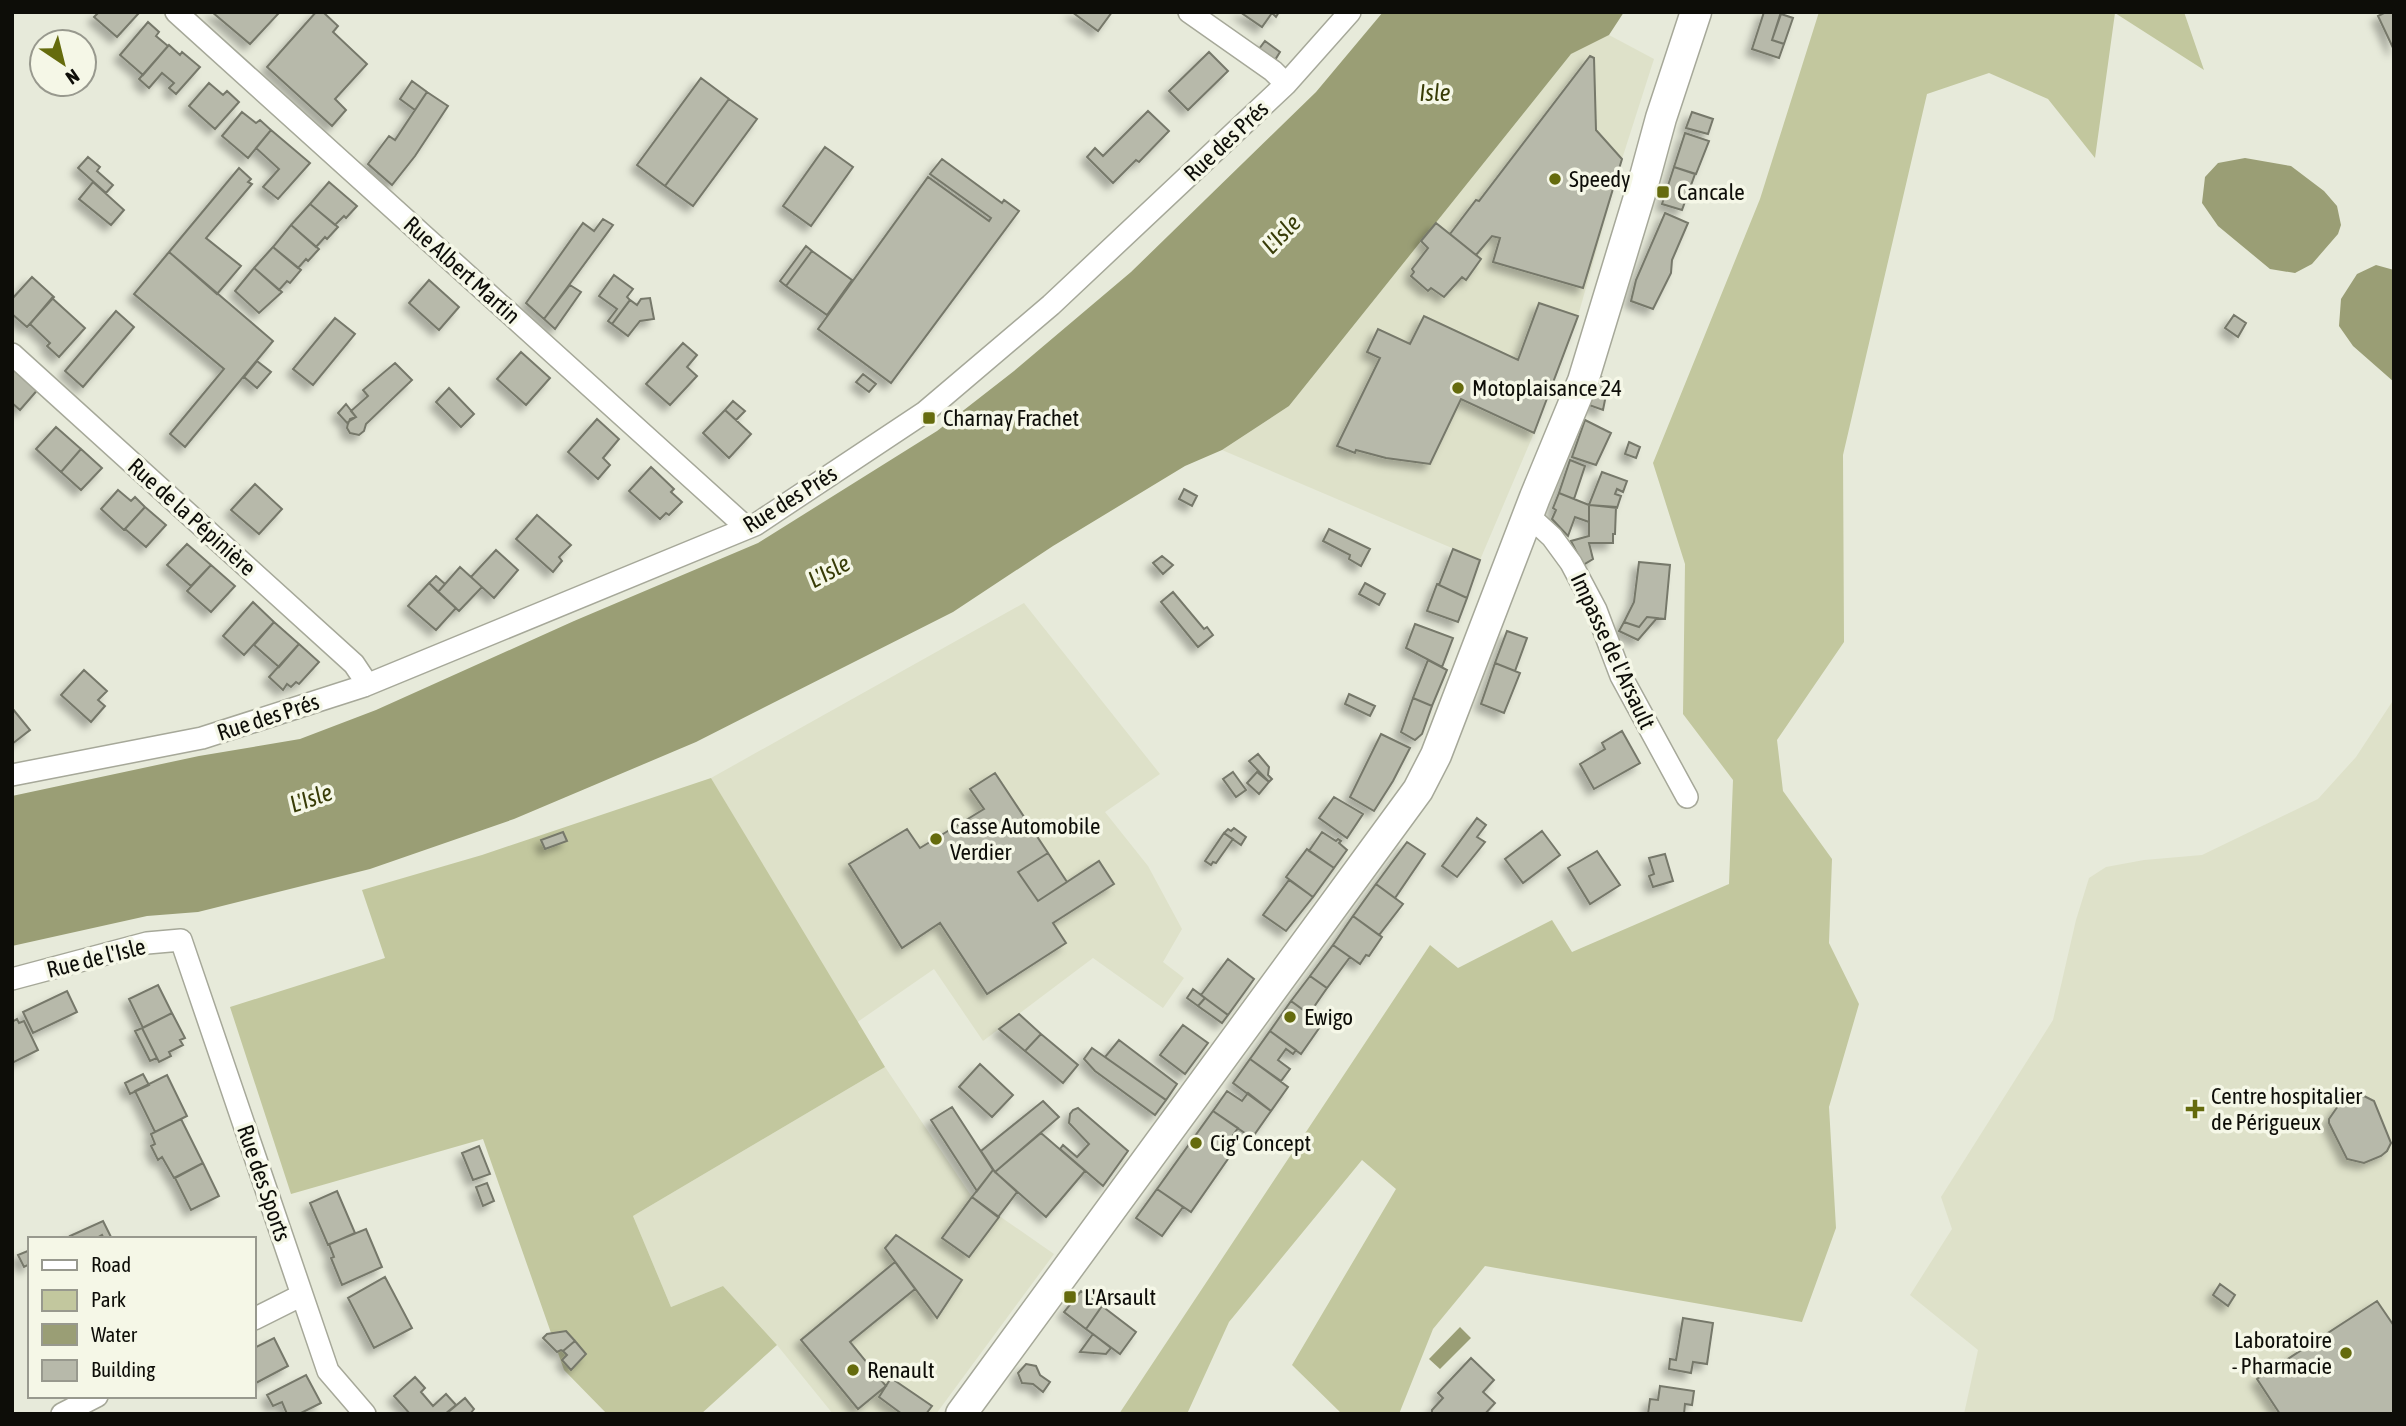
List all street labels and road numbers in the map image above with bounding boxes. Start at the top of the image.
street label: Rue des Prés [1179,96,1273,186]
street label: Rue Albert Martin [399,211,525,329]
street label: Rue de la Pépinière [123,453,261,581]
street label: Rue des Prés [738,460,842,538]
street label: Impasse de l'Arsault [1566,569,1660,733]
street label: Rue des Prés [214,688,322,746]
street label: Rue de l'Isle [44,933,148,983]
street label: Rue des Sports [232,1121,296,1245]

